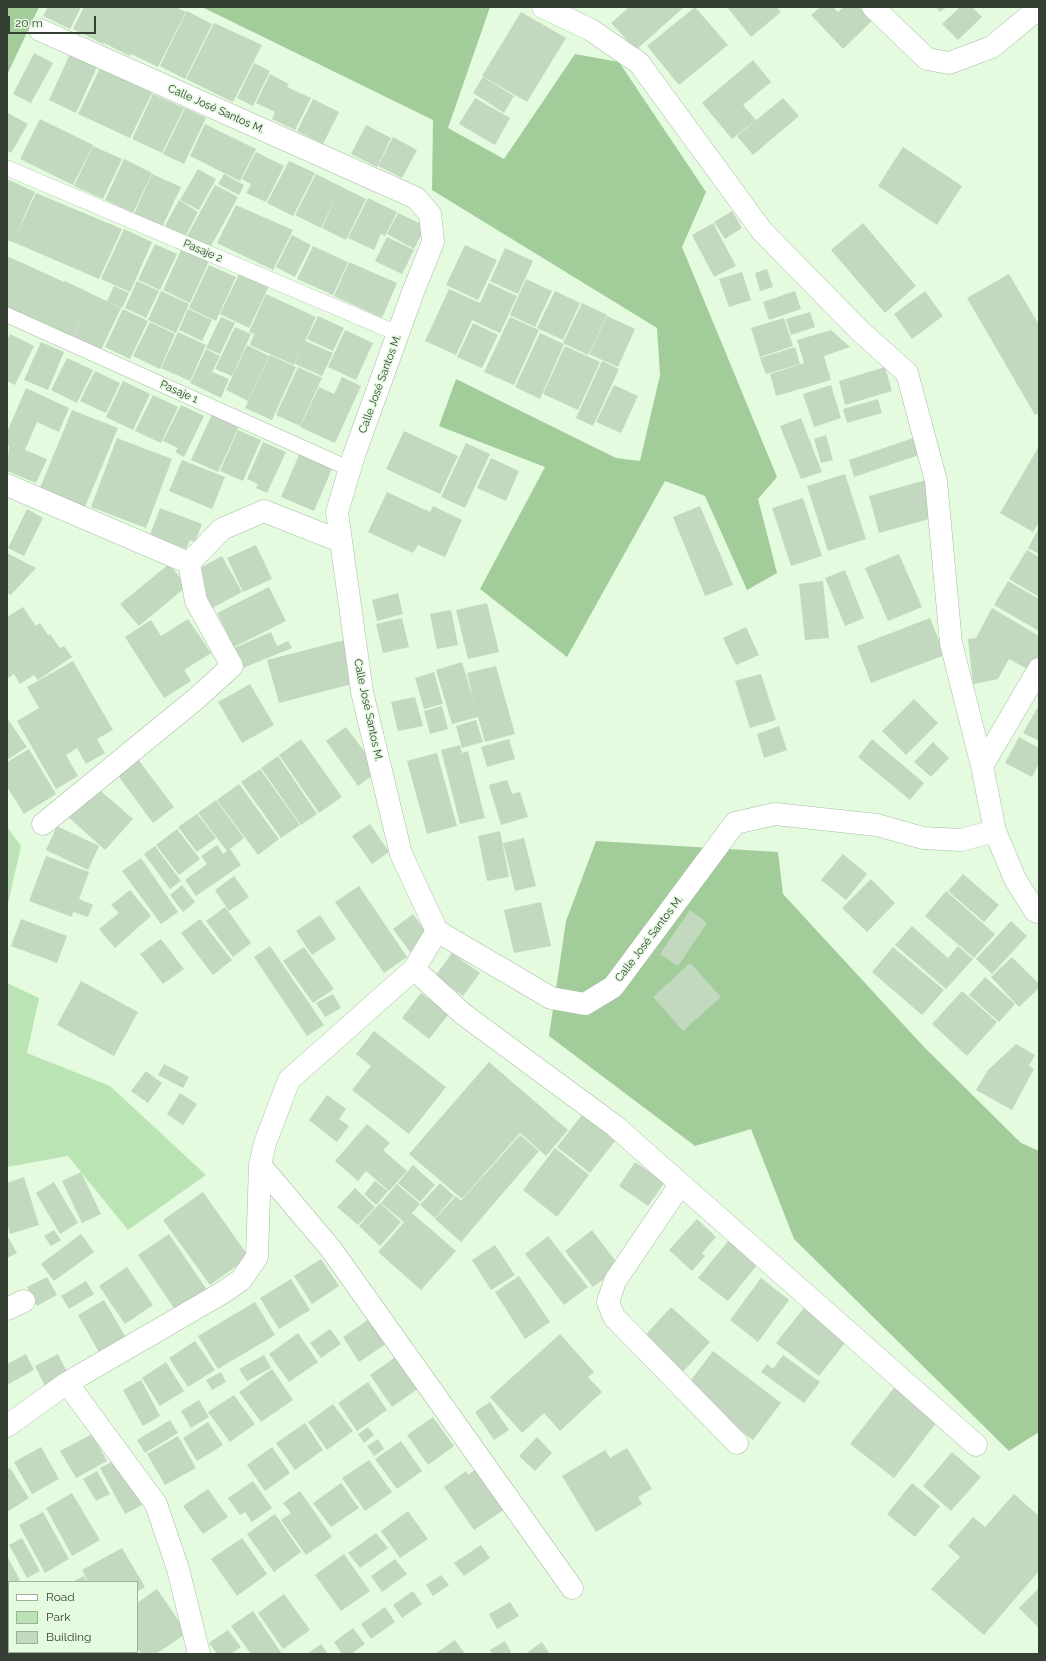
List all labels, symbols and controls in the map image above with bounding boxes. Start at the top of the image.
scale bar [10,8,98,34]
text: 20 m [15,16,43,30]
street label: Calle José Santos M. [166,82,266,136]
street label: Pasaje 2 [181,237,225,265]
street label: Calle José Santos M. [356,333,404,435]
street label: Pasaje 1 [158,378,200,406]
street label: Calle José Santos M. [351,658,385,762]
street label: Calle José Santos M. [612,893,686,985]
legend [8,1581,138,1653]
text: Road [46,1590,75,1604]
text: Park [46,1610,71,1624]
text: Building [46,1630,92,1644]

